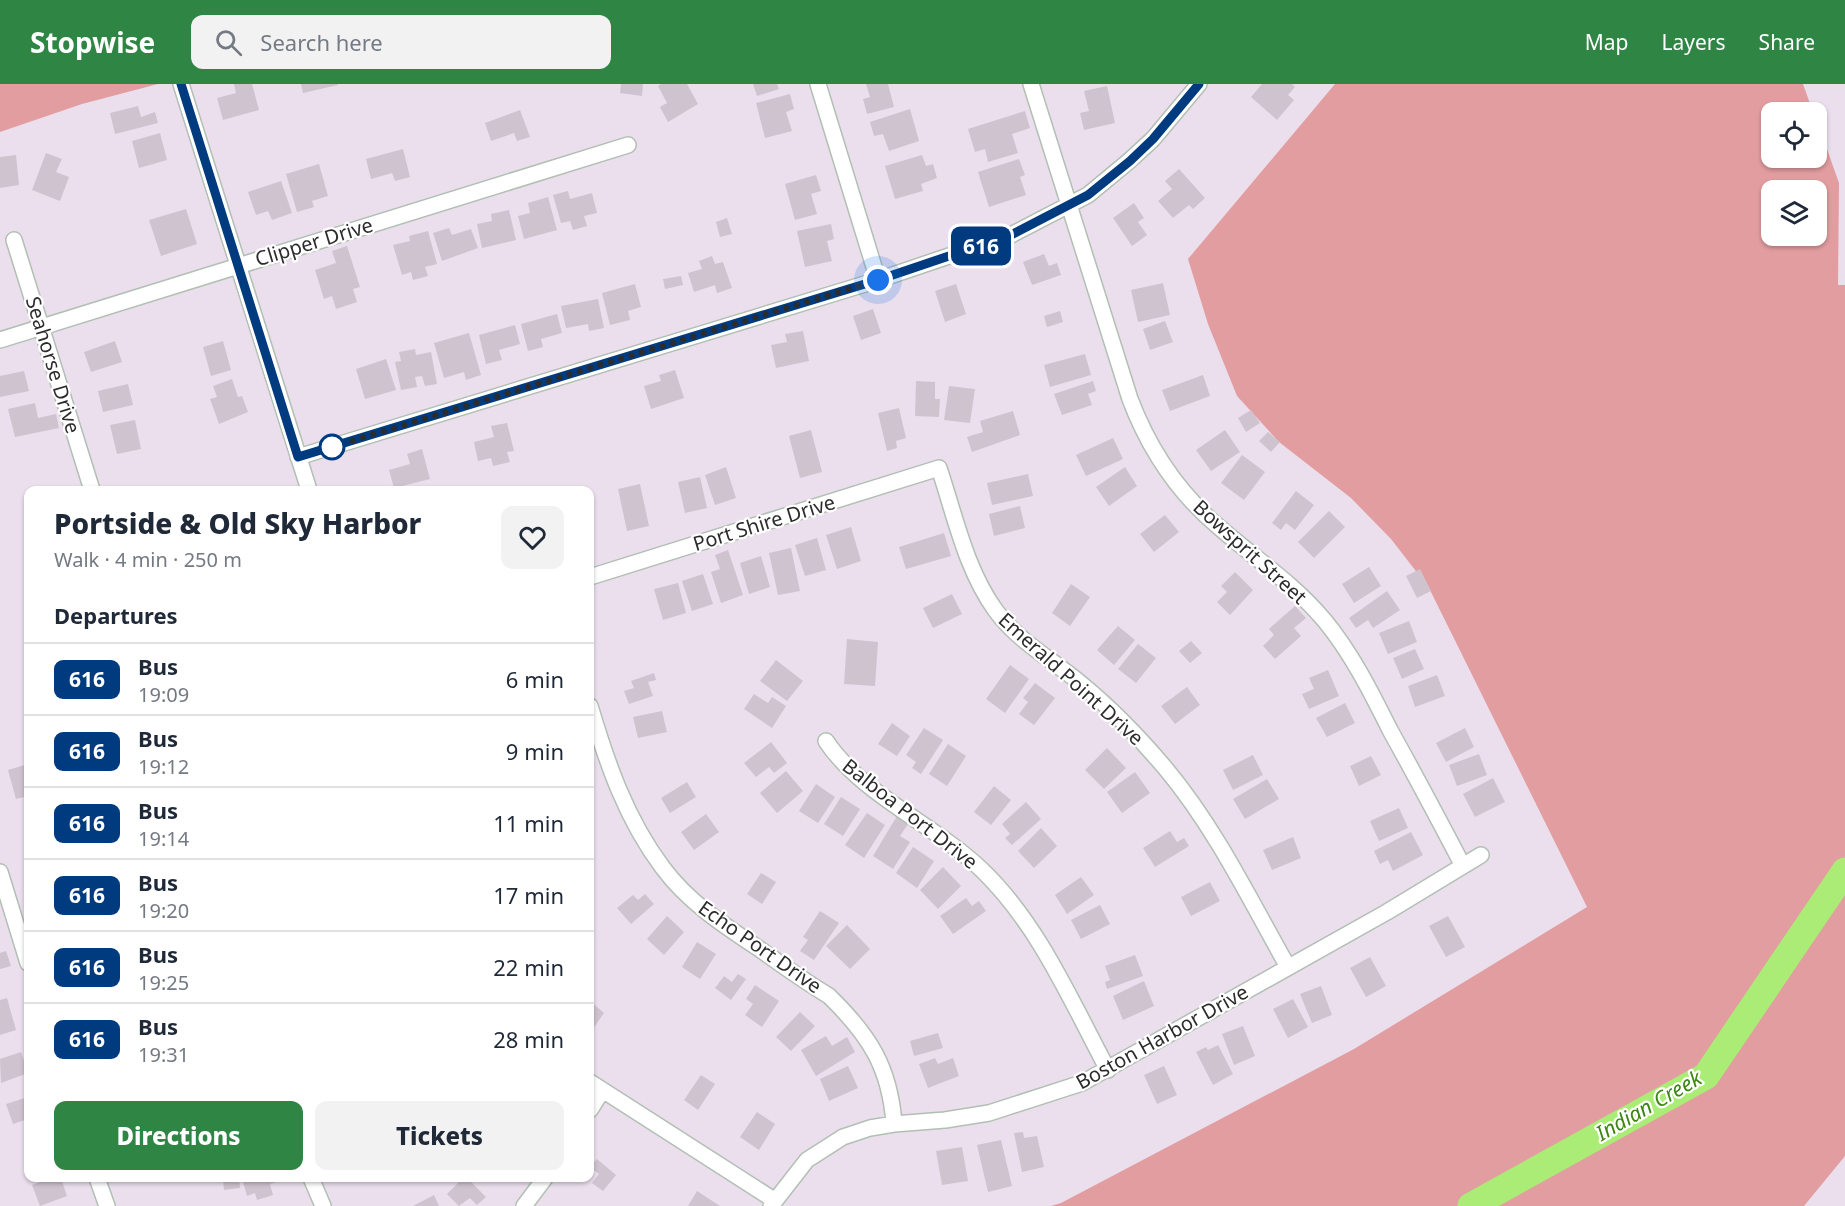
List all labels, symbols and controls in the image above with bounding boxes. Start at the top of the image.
search box [191,15,611,69]
text: Stopwise [30,23,155,61]
icon: search [212,26,245,59]
text: Search here [260,27,383,57]
text: Map [1585,28,1629,56]
text: Layers [1662,28,1726,56]
text: Share [1759,28,1815,56]
map controls [1761,102,1827,246]
button: locate [1761,102,1827,168]
button: layers [1761,180,1827,246]
street label: Clipper Drive [252,211,376,272]
line badge: 616 [946,226,1016,266]
text: 616 [963,232,999,260]
your location [863,265,893,295]
street label: Seahorse Drive [20,293,87,437]
unlabelled marker [319,434,345,460]
street label: Port Shire Drive [690,488,838,557]
street label: Bowsprit Street [1188,493,1313,610]
text: Portside & Old Sky Harbor [54,504,421,542]
button: heart [501,506,564,569]
text: Walk · 4 min · 250 m [54,546,242,573]
text: Departures [54,600,178,630]
street label: Emerald Point Drive [993,606,1150,751]
text: Bus [138,651,178,681]
text: 6 min [506,664,564,694]
text: 616 [69,665,105,693]
text: 19:09 [138,681,189,708]
text: Bus [138,723,178,753]
text: 9 min [506,736,564,766]
text: 616 [69,737,105,765]
street label: Balboa Port Drive [837,752,983,875]
text: 19:12 [138,753,189,780]
text: Bus [138,795,178,825]
text: 11 min [493,808,564,838]
text: 616 [69,809,105,837]
text: 19:14 [138,825,189,852]
text: Bus [138,867,178,897]
text: 17 min [493,880,564,910]
text: 616 [69,881,105,909]
street label: Echo Port Drive [693,894,827,999]
text: 19:20 [138,897,189,924]
text: Bus [138,939,178,969]
text: 22 min [493,952,564,982]
text: 616 [69,953,105,981]
text: 19:25 [138,969,189,996]
street label: Boston Harbor Drive [1071,978,1253,1095]
text: Bus [138,1011,178,1041]
text: 28 min [493,1024,564,1054]
text: 616 [69,1025,105,1053]
text: 19:31 [138,1041,189,1068]
water label: Indian Creek [1590,1063,1708,1147]
button: Directions [54,1101,303,1170]
button: Tickets [315,1101,564,1170]

